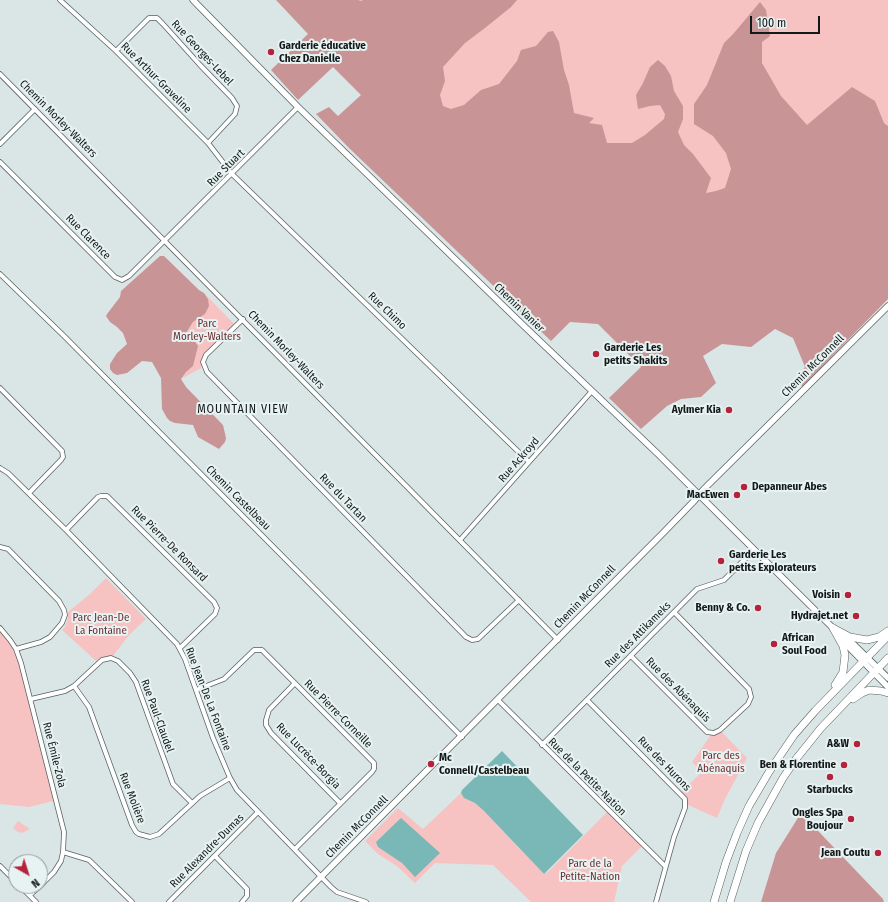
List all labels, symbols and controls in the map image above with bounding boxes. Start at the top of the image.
scale bar [752,8,822,34]
text: 100 m [757,16,786,30]
street label: Rue Georges-Lebel [168,18,236,88]
place label: Garderie éducative Chez Danielle [279,39,366,65]
street label: Rue Arthur-Graveline [118,40,194,116]
marker: Garderie éducative Chez Danielle [266,47,276,57]
street label: Chemin Morley-Walters [16,77,100,161]
street label: Rue Stuart [205,147,247,189]
street label: Rue Clarence [63,212,113,262]
street label: Chemin Vanier [491,281,547,335]
street label: Rue Chimo [365,290,409,332]
street label: Chemin Morley-Walters [245,308,327,392]
park label: Parc Morley-Walters [173,317,241,343]
street label: Chemin McConnell [779,332,847,400]
place label: Garderie Les petits Shakits [604,341,667,367]
marker: Garderie Les petits Shakits [591,349,601,359]
district label: MOUNTAIN VIEW [197,403,289,417]
place label: Aylmer Kia [672,403,721,417]
marker: Aylmer Kia [724,405,734,415]
street label: Rue Ackroyd [496,435,542,485]
street label: Chemin Castelbeau [203,463,273,533]
street label: Rue du Tartan [317,471,369,525]
place label: Depanneur Abes [752,480,827,494]
marker: Depanneur Abes [739,482,749,492]
place label: MacEwen [687,488,729,502]
marker: MacEwen [732,490,742,500]
street label: Rue Pierre-De Ronsard [128,503,210,585]
place label: Garderie Les petits Explorateurs [729,548,816,574]
marker: Garderie Les petits Explorateurs [716,556,726,566]
street label: Chemin McConnell [551,563,619,631]
place label: Voisin [812,588,840,602]
marker: Voisin [843,590,853,600]
street label: Rue des Attikameks [602,599,674,671]
place label: Benny & Co. [696,601,750,615]
marker: Benny & Co. [753,603,763,613]
place label: Hydrajet.net [791,609,848,623]
park label: Parc Jean-De La Fontaine [73,611,129,637]
marker: Hydrajet.net [851,611,861,621]
place label: African Soul Food [782,631,827,657]
marker: African Soul Food [769,639,779,649]
street label: Rue Jean-De La Fontaine [182,646,234,752]
street label: Rue des Abénaquis [643,655,713,725]
street label: Rue Pierre-Corneille [301,677,375,751]
street label: Rue Paul-Claudel [138,678,176,754]
street label: Rue Lucrèce-Borgia [273,720,343,792]
street label: Rue Émile-Zola [39,721,69,789]
street label: Rue des Hurons [635,734,693,794]
street label: Rue de la Petite-Nation [545,735,629,819]
place label: A&W [827,737,849,751]
marker: A&W [852,739,862,749]
park label: Parc des Abénaquis [697,749,745,775]
place label: Mc Connell/Castelbeau [439,751,529,777]
place label: Ben & Florentine [760,758,836,772]
marker: Mc Connell/Castelbeau [426,759,436,769]
marker: Ben & Florentine [839,760,849,770]
street label: Rue Molière [116,771,148,825]
marker: Starbucks [825,772,835,782]
place label: Starbucks [807,783,853,797]
street label: Chemin McConnell [323,793,391,861]
place label: Ongles Spa Boujour [792,806,843,832]
street label: Rue Alexandre-Dumas [167,811,247,891]
marker: Ongles Spa Boujour [846,814,856,824]
place label: Jean Coutu [821,846,870,860]
marker: Jean Coutu [873,848,883,858]
north arrow [8,854,48,894]
park label: Parc de la Petite-Nation [560,857,620,883]
text: N [29,876,42,890]

